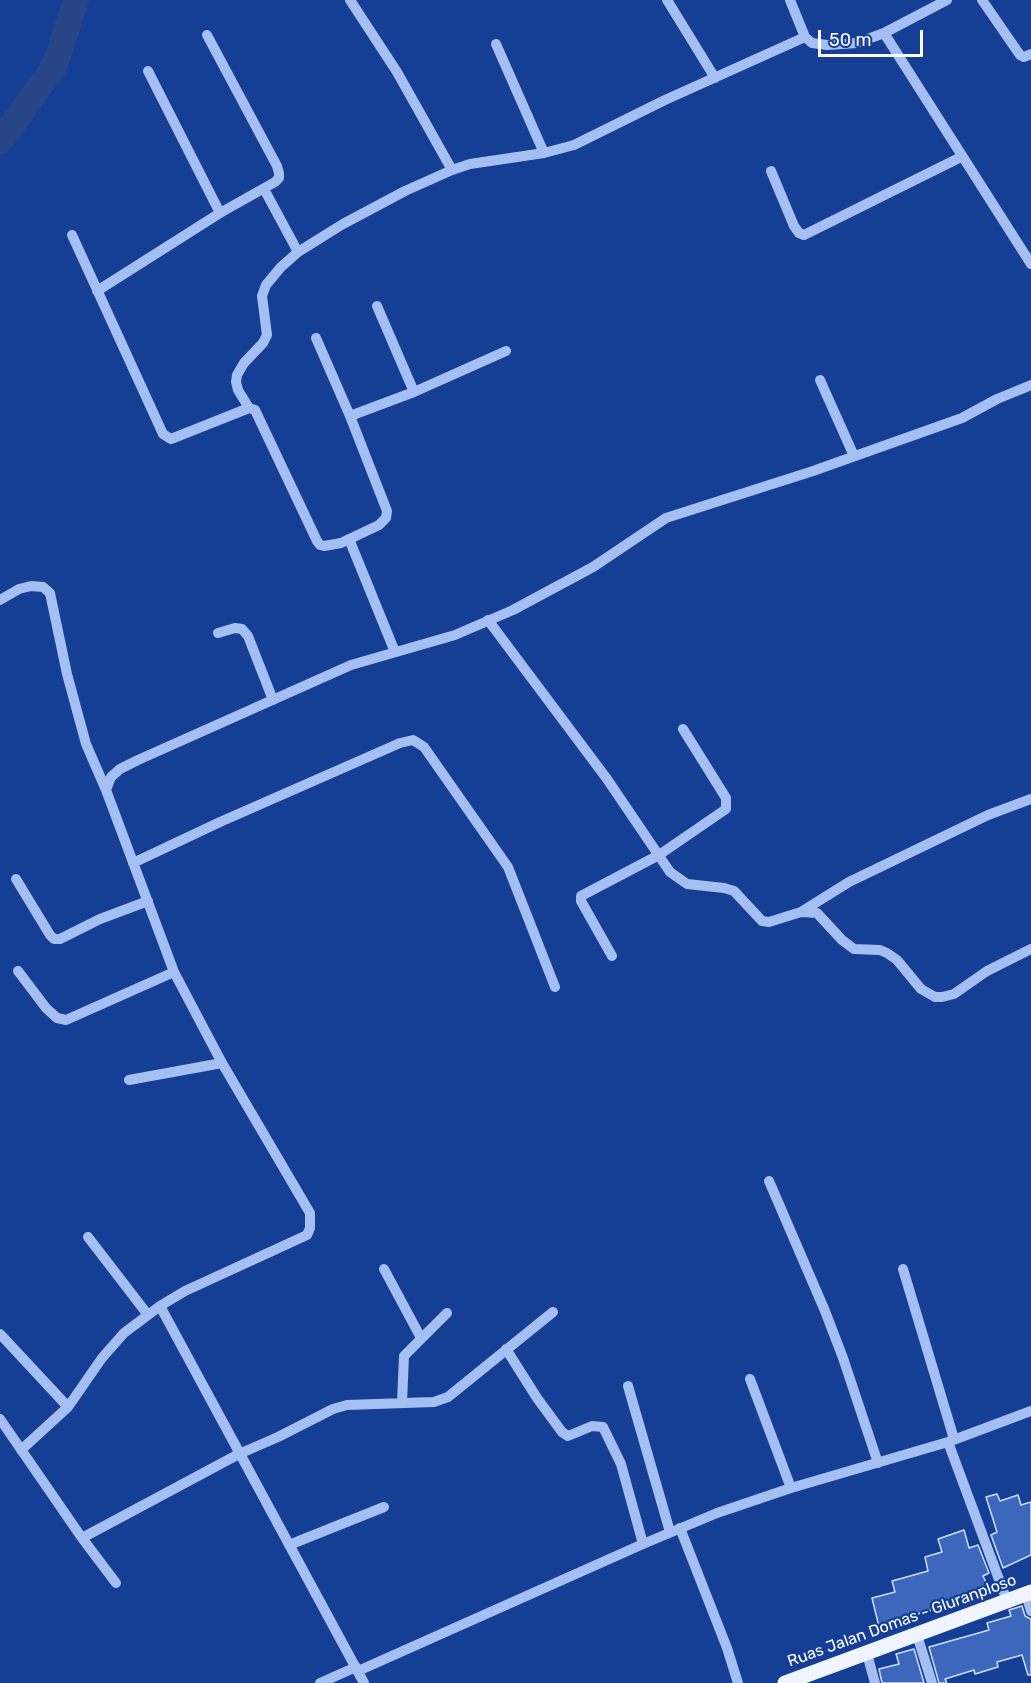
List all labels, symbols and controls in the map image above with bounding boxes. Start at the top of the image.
scale bar [821,18,926,56]
text: 50 m [829,29,872,51]
street label: Ruas Jalan Domas - Gluranploso [785,1571,1019,1671]

